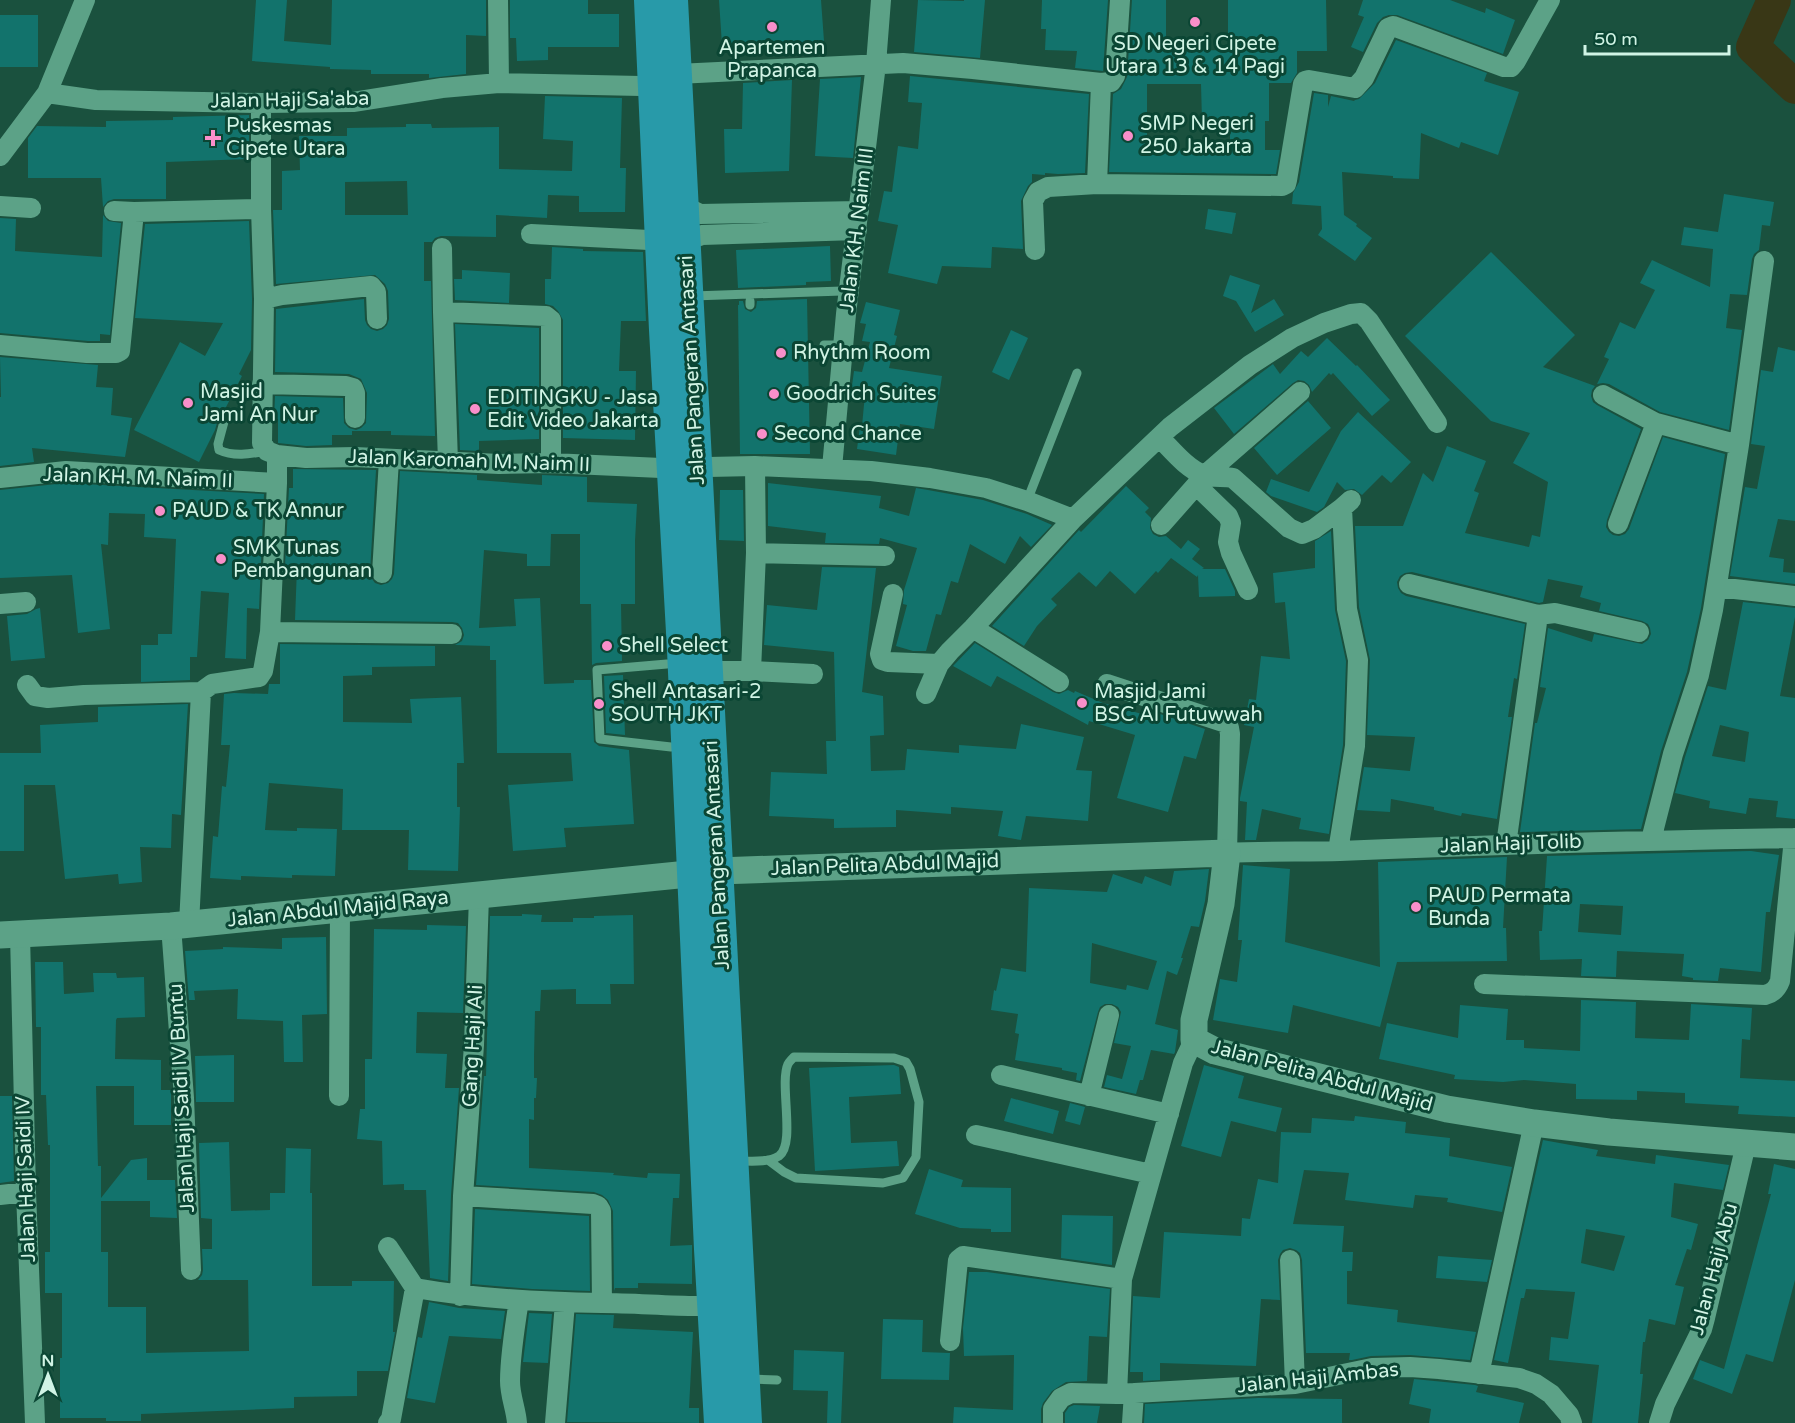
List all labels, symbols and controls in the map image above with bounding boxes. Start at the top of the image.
marker: SD Negeri Cipete Utara 13 & 14 Pagi [1188,15,1202,29]
scale bar [1585,18,1729,56]
marker: Apartemen Prapanca [765,20,779,34]
text: 50 m [1594,28,1638,50]
place label: SD Negeri Cipete Utara 13 & 14 Pagi [1105,32,1285,79]
place label: Apartemen Prapanca [719,36,826,83]
street label: Jalan Haji Sa'aba [210,87,370,113]
place label: SMP Negeri 250 Jakarta [1140,112,1254,159]
place label: Puskesmas Cipete Utara [226,114,346,161]
marker: Puskesmas Cipete Utara [204,129,222,147]
marker: SMP Negeri 250 Jakarta [1121,129,1135,143]
street label: Jalan KH. Naim III [835,146,879,314]
street label: Jalan Pangeran Antasari [674,255,710,485]
place label: Rhythm Room [793,341,931,365]
marker: Rhythm Room [774,346,788,360]
place label: Masjid Jami An Nur [200,380,317,427]
place label: Goodrich Suites [786,382,936,406]
place label: EDITINGKU - Jasa Edit Video Jakarta [487,386,659,433]
marker: Goodrich Suites [767,387,781,401]
marker: Masjid Jami An Nur [181,396,195,410]
marker: EDITINGKU - Jasa Edit Video Jakarta [468,402,482,416]
place label: Second Chance [774,422,922,446]
marker: Second Chance [755,427,769,441]
street label: Jalan Karomah M. Naim II [348,445,590,477]
street label: Jalan KH. M. Naim II [43,463,233,493]
place label: PAUD & TK Annur [172,499,344,523]
marker: PAUD & TK Annur [153,504,167,518]
place label: SMK Tunas Pembangunan [233,536,372,583]
marker: SMK Tunas Pembangunan [214,552,228,566]
place label: Shell Select [619,634,728,658]
marker: Shell Select [600,639,614,653]
place label: Shell Antasari-2 SOUTH JKT [611,680,762,727]
place label: Masjid Jami BSC Al Futuwwah [1094,680,1263,727]
marker: Masjid Jami BSC Al Futuwwah [1075,696,1089,710]
marker: Shell Antasari-2 SOUTH JKT [592,697,606,711]
street label: Jalan Pangeran Antasari [699,740,735,970]
street label: Jalan Haji Tolib [1440,830,1582,858]
street label: Jalan Pelita Abdul Majid [770,849,1000,881]
place label: PAUD Permata Bunda [1428,884,1571,931]
street label: Jalan Abdul Majid Raya [226,885,450,933]
marker: PAUD Permata Bunda [1409,900,1423,914]
street label: Jalan Haji Saidi IV Buntu [164,983,200,1213]
street label: Gang Haji Ali [458,984,488,1108]
street label: Jalan Pelita Abdul Majid [1209,1035,1435,1117]
street label: Jalan Haji Saidi IV [11,1095,41,1263]
street label: Jalan Haji Abu [1685,1201,1743,1337]
north arrow [18,1345,78,1405]
text: N [42,1351,54,1371]
street label: Jalan Haji Ambas [1236,1358,1400,1398]

